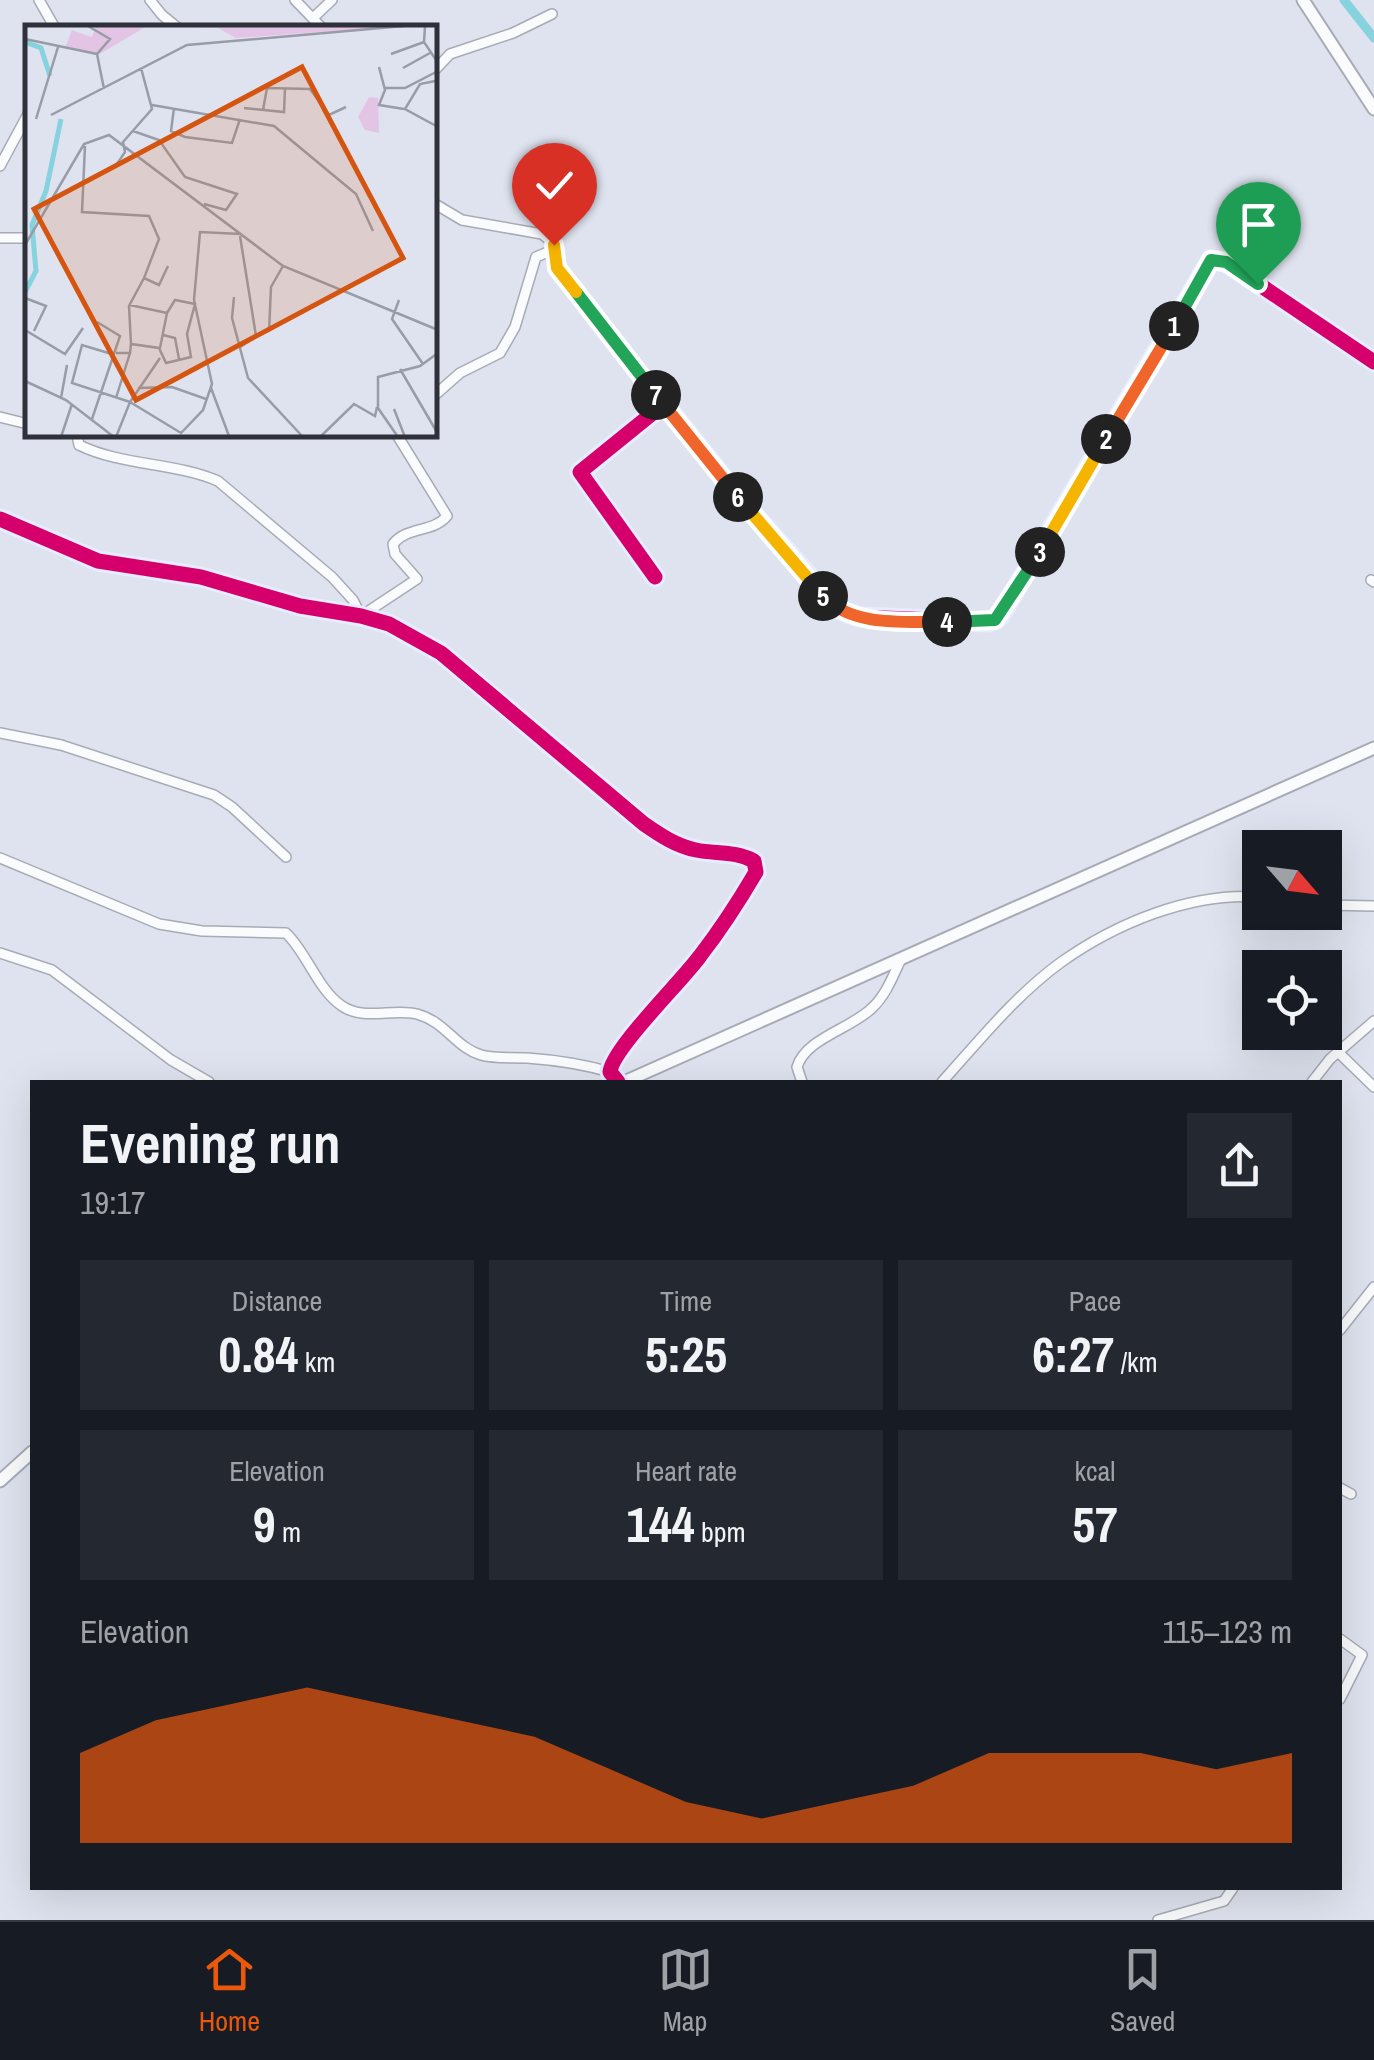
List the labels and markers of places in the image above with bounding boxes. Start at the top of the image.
pin [512,143,597,246]
pin [1216,182,1301,285]
pin: 1 [1149,301,1199,351]
pin: 7 [631,370,681,420]
pin: 2 [1081,414,1131,464]
pin: 6 [713,472,763,522]
pin: 3 [1015,527,1065,577]
pin: 5 [798,571,848,621]
pin: 4 [922,597,972,647]

